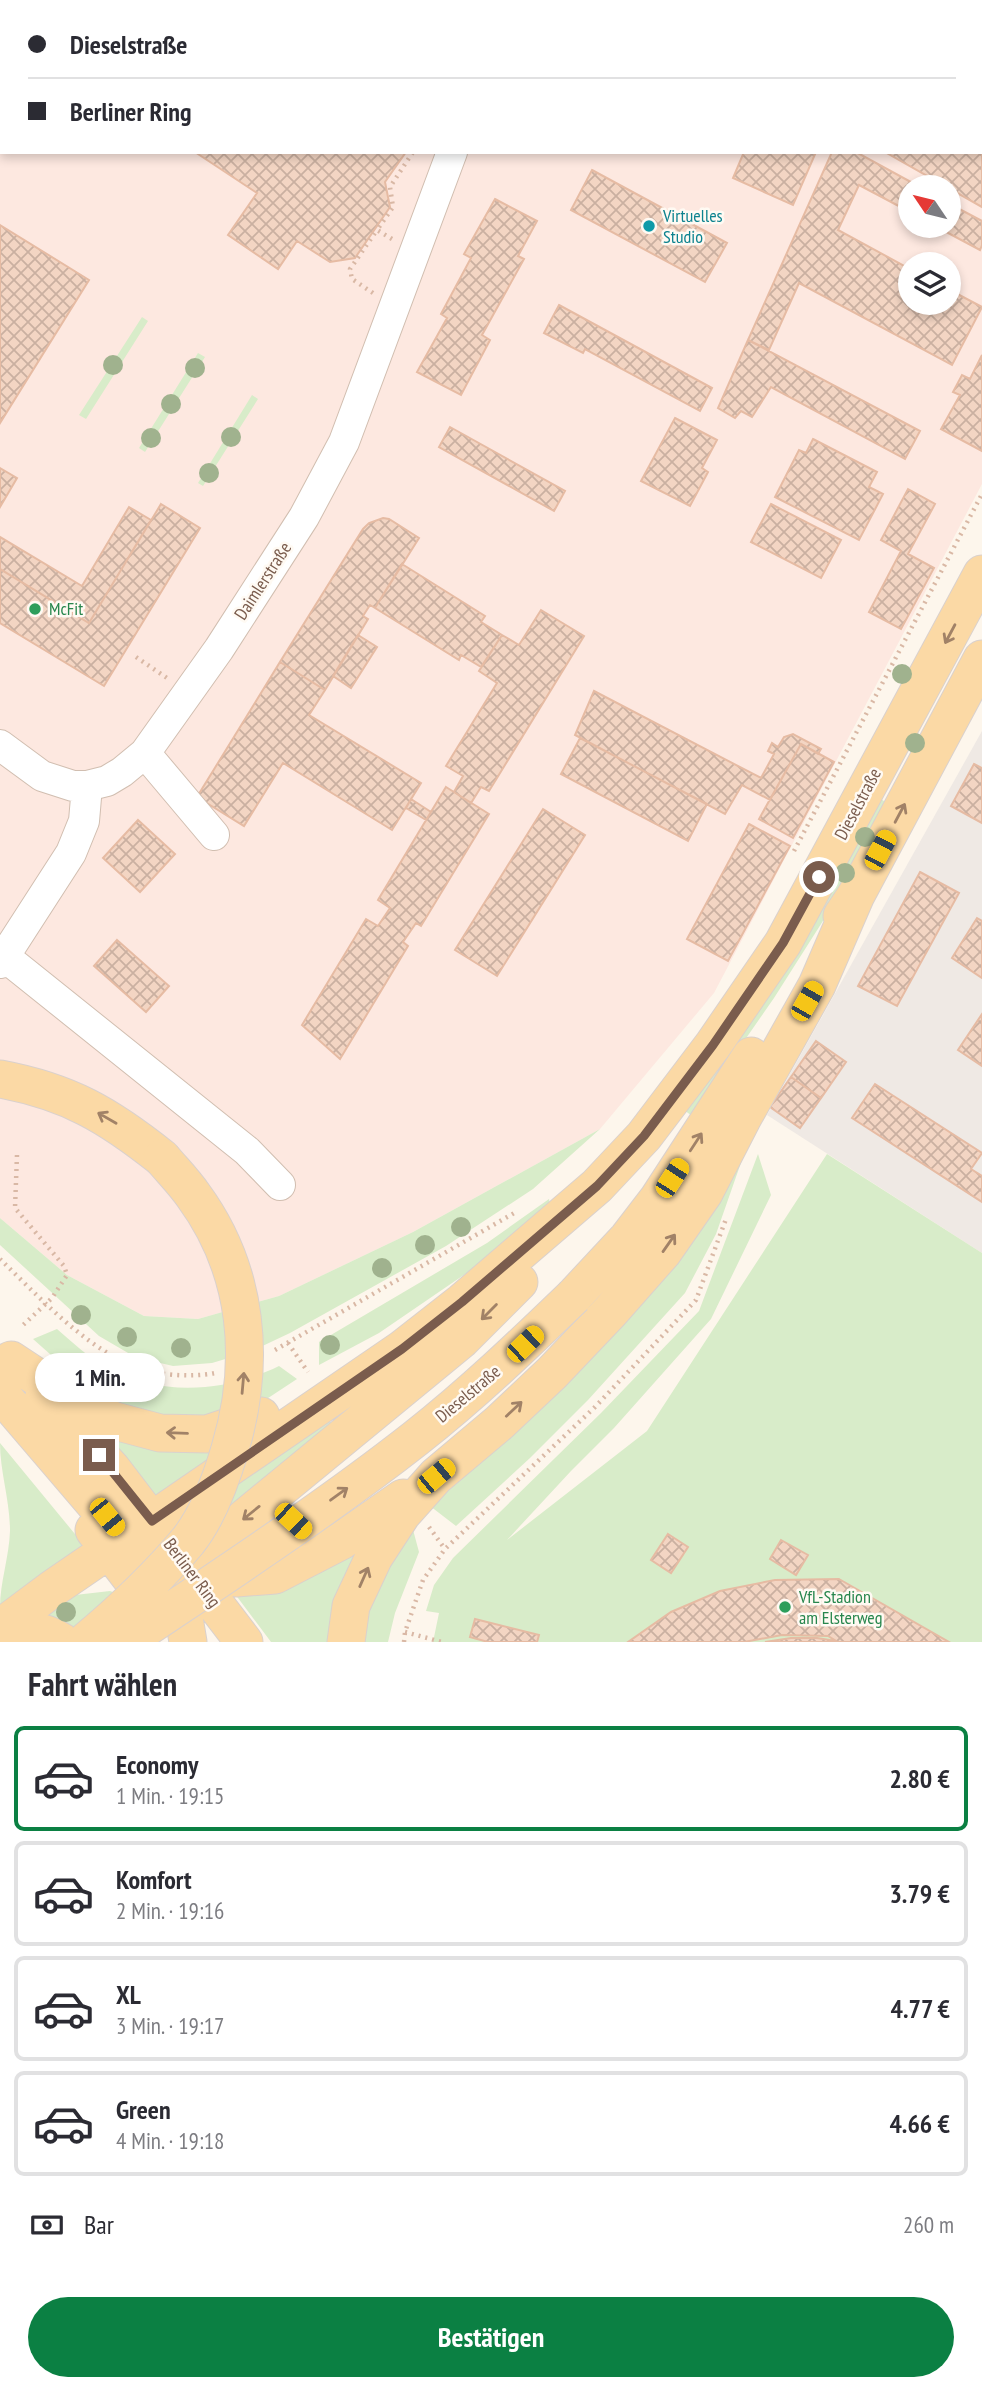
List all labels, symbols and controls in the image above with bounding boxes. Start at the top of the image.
text: Dieselstraße [70,28,188,61]
text: Berliner Ring [70,95,192,128]
north arrow [898,175,961,238]
map controls [898,175,961,315]
place label: Virtuelles Studio [662,204,723,248]
marker: Virtuelles Studio [641,218,657,234]
button: layers [898,252,961,315]
street label: Daimlerstraße [229,537,296,624]
place label: McFit [49,597,83,620]
marker: McFit [27,601,43,617]
one-way arrow [943,623,957,644]
street label: Dieselstraße [829,764,886,844]
one-way arrow [893,804,907,824]
car [861,827,900,873]
route start [803,861,835,893]
car [788,978,827,1024]
one-way arrow [98,1111,118,1125]
one-way arrow [688,1133,703,1152]
car [652,1155,693,1201]
one-way arrow [662,1234,676,1253]
one-way arrow [480,1303,497,1320]
car [503,1322,548,1366]
callout: 1 Min. [34,1354,164,1402]
street label: Dieselstraße [430,1360,505,1427]
text: 1 Min. [74,1363,126,1392]
one-way arrow [237,1372,250,1395]
one-way arrow [505,1400,522,1417]
one-way arrow [166,1427,189,1440]
route end [83,1439,115,1471]
car [414,1454,459,1498]
one-way arrow [329,1487,348,1502]
car [86,1494,129,1540]
car [271,1499,316,1543]
one-way arrow [242,1505,260,1521]
street label: Berliner Ring [159,1533,226,1612]
one-way arrow [358,1567,372,1588]
place label: VfL-Stadion am Elsterweg [798,1585,882,1629]
marker: VfL-Stadion am Elsterweg [777,1599,793,1615]
text: Fahrt wählen [28,1663,177,1705]
icon: car [32,1747,95,1810]
text: Economy [116,1748,198,1781]
text: 2.80 € [889,1762,950,1795]
text: 1 Min. · 19:15 [116,1781,224,1810]
icon: car [32,1862,95,1925]
text: Komfort [116,1863,192,1896]
text: 3.79 € [889,1877,950,1910]
text: 2 Min. · 19:16 [116,1896,224,1925]
icon: car [32,1977,95,2040]
text: XL [116,1978,141,2011]
text: 4.77 € [891,1992,950,2025]
text: 3 Min. · 19:17 [116,2011,224,2040]
icon: car [32,2092,95,2155]
text: Green [116,2093,171,2126]
text: 4.66 € [889,2107,950,2140]
text: 4 Min. · 19:18 [116,2126,224,2155]
icon: cash [28,2206,66,2244]
text: Bar [84,2208,114,2241]
text: 260 m [903,2210,954,2239]
button: Bestätigen [28,2297,954,2377]

